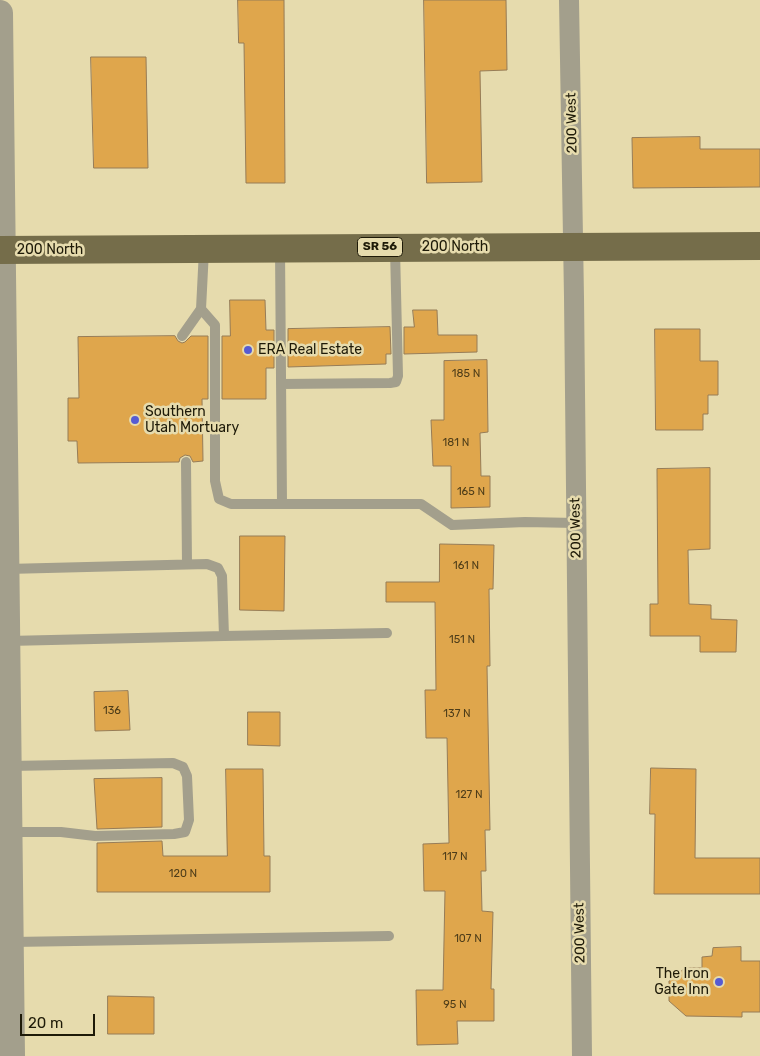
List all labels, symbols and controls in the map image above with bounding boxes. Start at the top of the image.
street label: 200 West [563,92,581,154]
road number: SR 56 [358,238,402,256]
street label: 200 North [422,239,488,255]
street label: 200 North [17,242,83,258]
place label: ERA Real Estate [258,342,362,358]
marker: ERA Real Estate [242,344,254,356]
house number: 185 N [452,367,480,381]
place label: Southern Utah Mortuary [145,404,239,437]
marker: Southern Utah Mortuary [129,414,141,426]
house number: 181 N [443,436,469,450]
house number: 165 N [457,485,485,499]
street label: 200 West [567,497,585,559]
house number: 161 N [453,559,479,573]
house number: 151 N [449,633,475,647]
house number: 136 [103,704,121,718]
house number: 137 N [443,707,471,721]
house number: 127 N [455,788,483,802]
house number: 117 N [442,850,468,864]
house number: 120 N [169,867,197,881]
street label: 200 West [571,902,589,964]
house number: 107 N [454,932,482,946]
place label: The Iron Gate Inn [654,966,709,999]
marker: The Iron Gate Inn [713,976,725,988]
house number: 95 N [443,998,467,1012]
scale bar [22,1004,98,1036]
text: 20 m [28,1014,63,1032]

